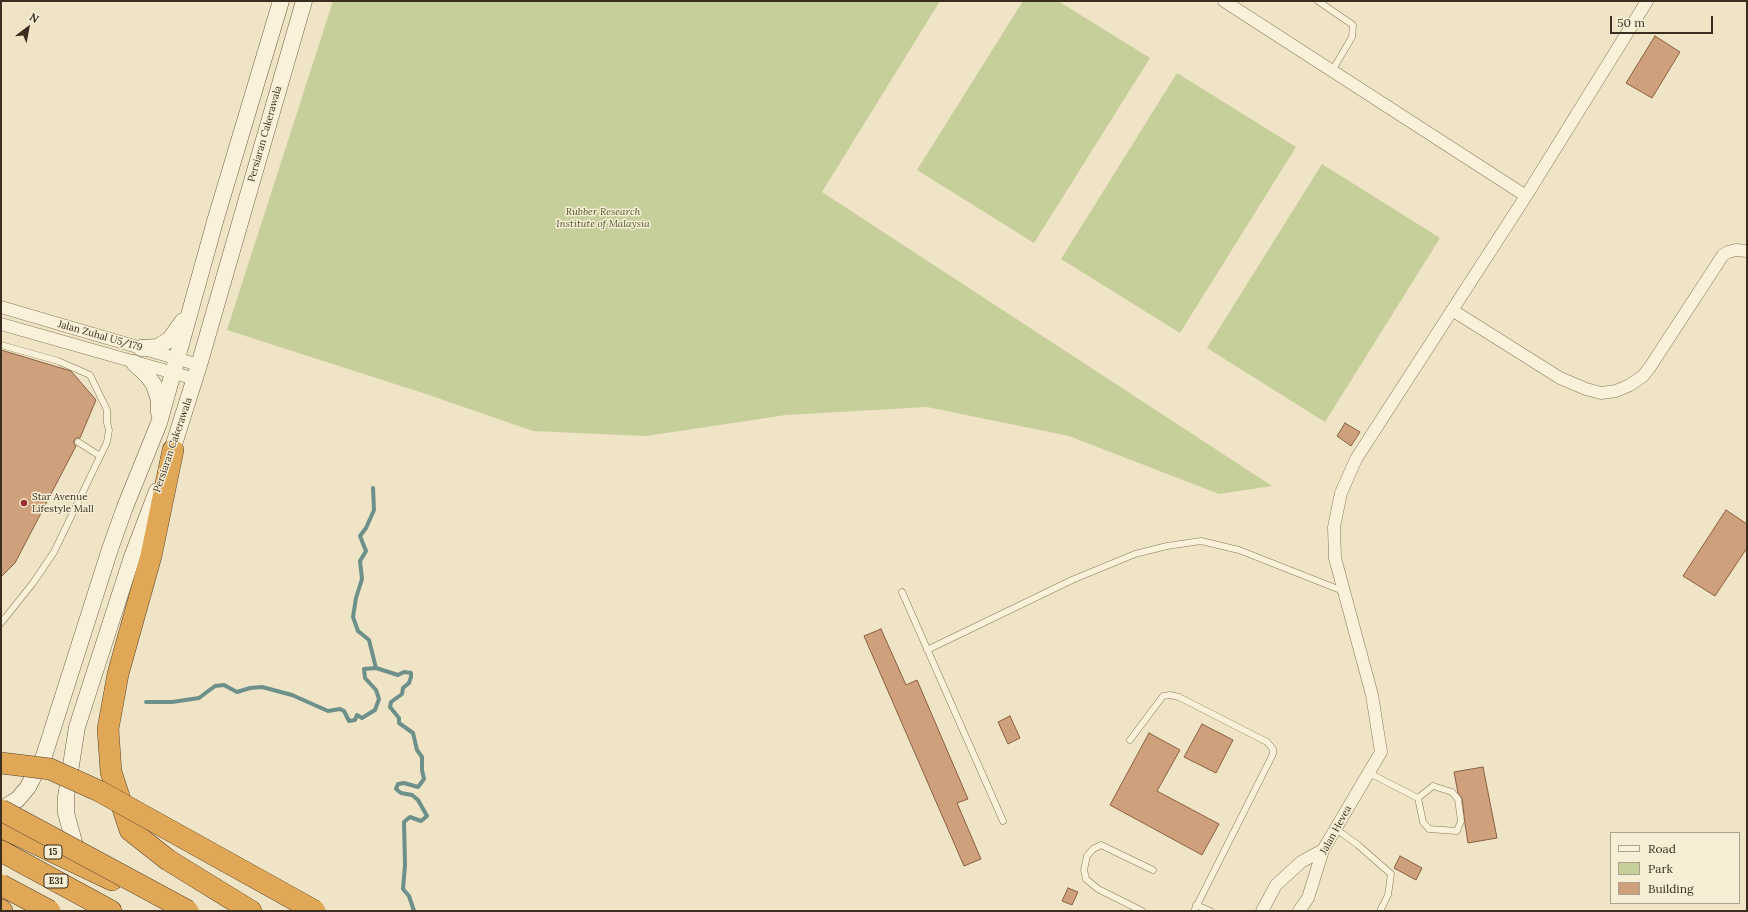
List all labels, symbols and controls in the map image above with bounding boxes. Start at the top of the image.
north arrow [8,8,48,48]
scale bar [1612,8,1715,34]
text: N [27,10,42,26]
text: 50 m [1617,15,1645,30]
street label: Persiaran Cakerawala [246,85,284,183]
park label: Rubber Research Institute of Malaysia [556,206,650,230]
street label: Jalan Zuhal U5/179 [56,318,144,354]
street label: Persiaran Cakerawala [151,396,195,494]
place label: Star Avenue Lifestyle Mall [32,491,94,514]
marker: Star Avenue Lifestyle Mall [19,498,29,508]
street label: Jalan Hevea [1318,804,1354,856]
legend [1610,832,1740,904]
text: Road [1648,841,1676,856]
road number: 15 [44,845,62,859]
text: Park [1648,861,1673,876]
road number: E31 [44,874,68,888]
text: Building [1648,881,1694,896]

